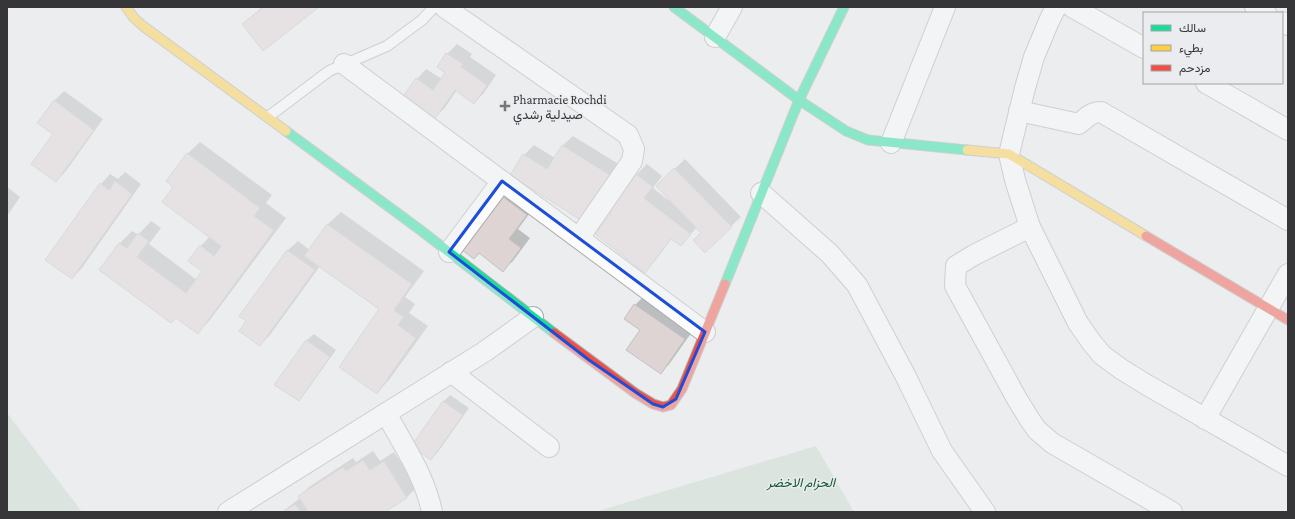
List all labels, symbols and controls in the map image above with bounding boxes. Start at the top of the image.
legend [1143,12,1283,84]
text: سالك [1179,21,1206,35]
text: بطيء [1179,41,1203,58]
text: مزدحم [1179,61,1210,76]
place label: Pharmacie Rochdi صيدلية رشدي [513,92,607,125]
marker: Pharmacie Rochdi صيدلية رشدي [500,101,510,111]
park label: الحزام الاخضر [766,475,837,492]

